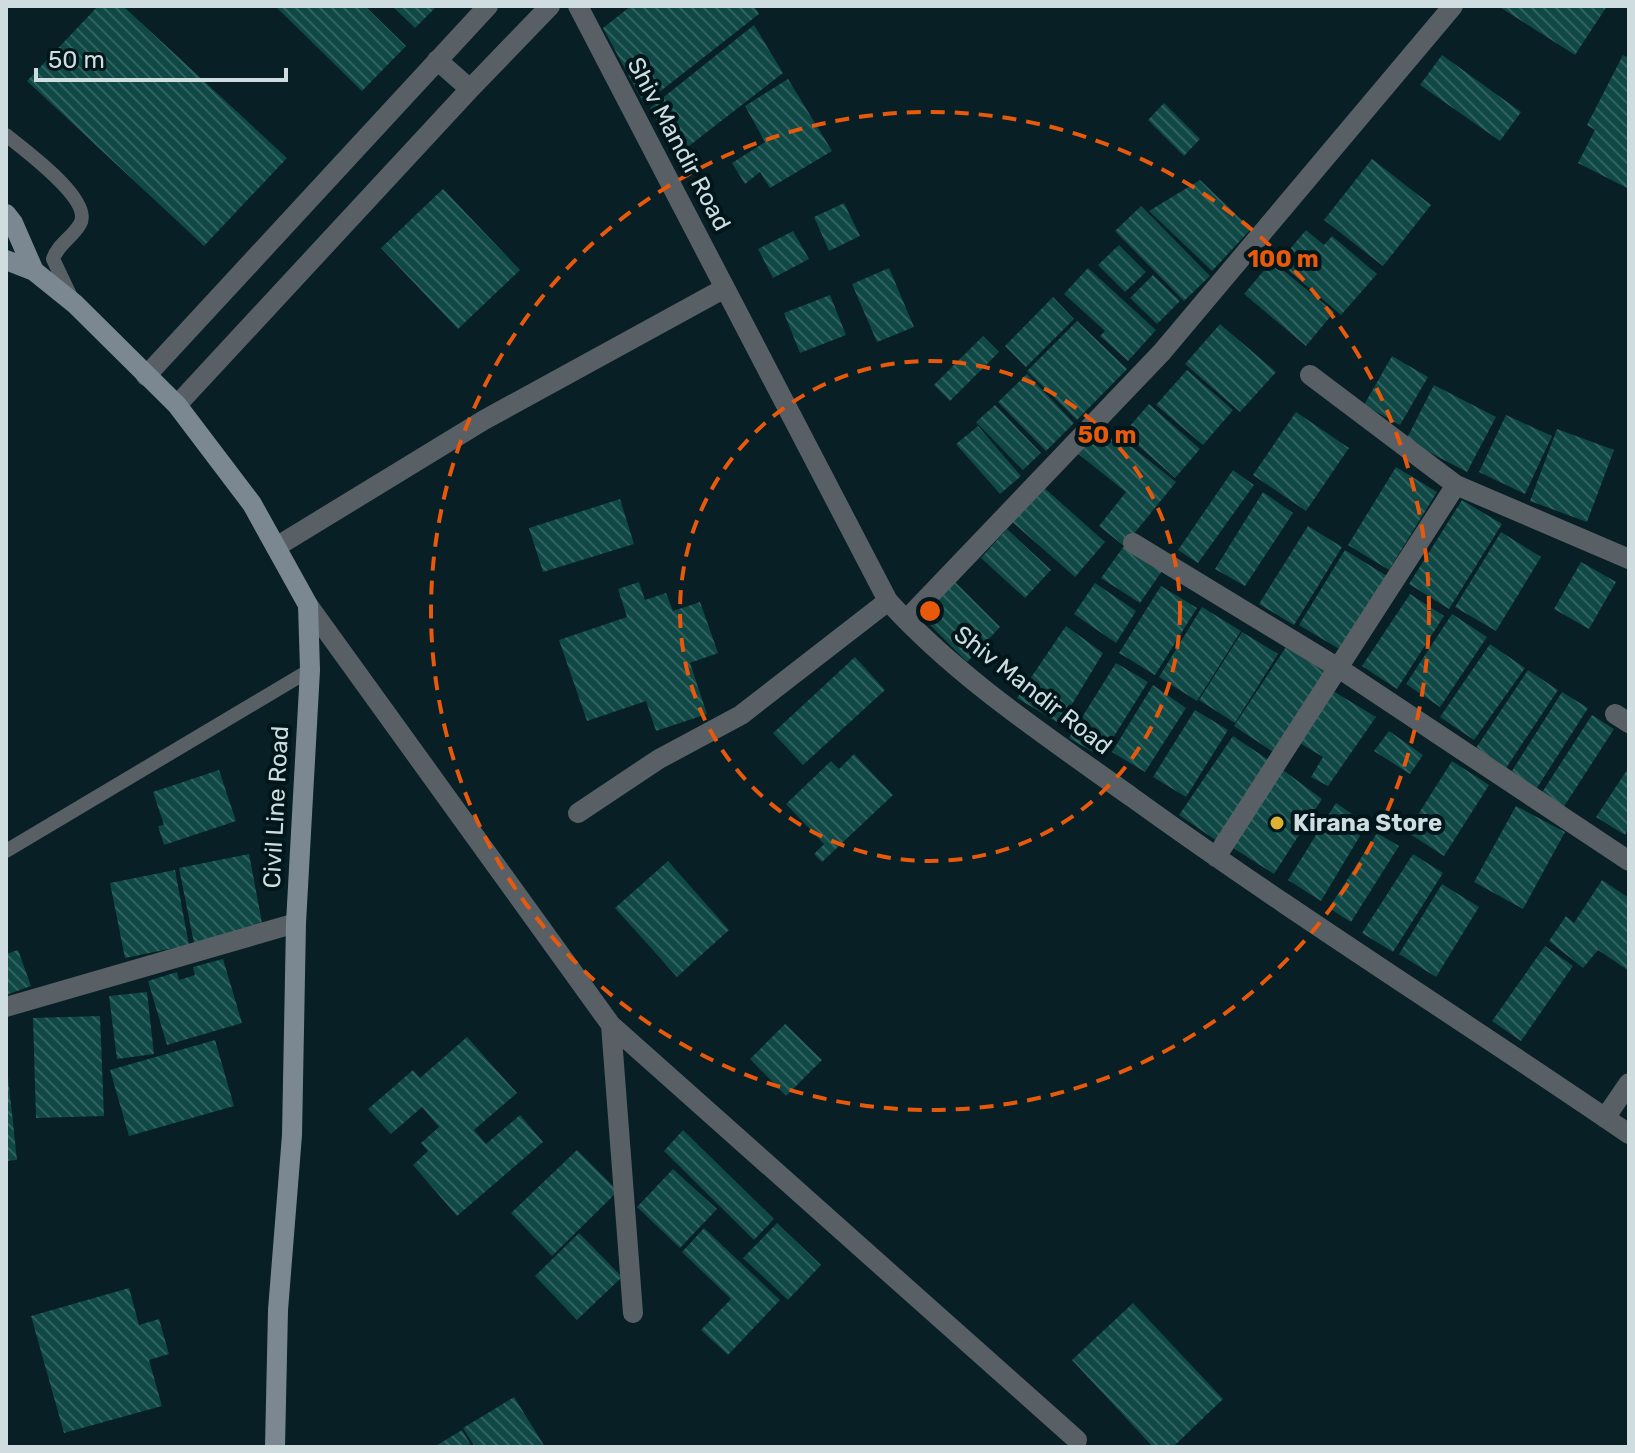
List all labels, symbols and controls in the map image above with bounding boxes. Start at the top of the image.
scale bar [36,32,286,82]
text: 50 m [48,46,105,74]
street label: Shiv Mandir Road [622,53,736,235]
text: 100 m [1247,245,1319,273]
text: 50 m [1078,421,1136,449]
centre of rings [916,597,944,625]
street label: Shiv Mandir Road [949,620,1117,760]
street label: Civil Line Road [258,725,294,889]
place label: Kirana Store [1293,809,1442,837]
marker: Kirana Store [1268,814,1286,832]

